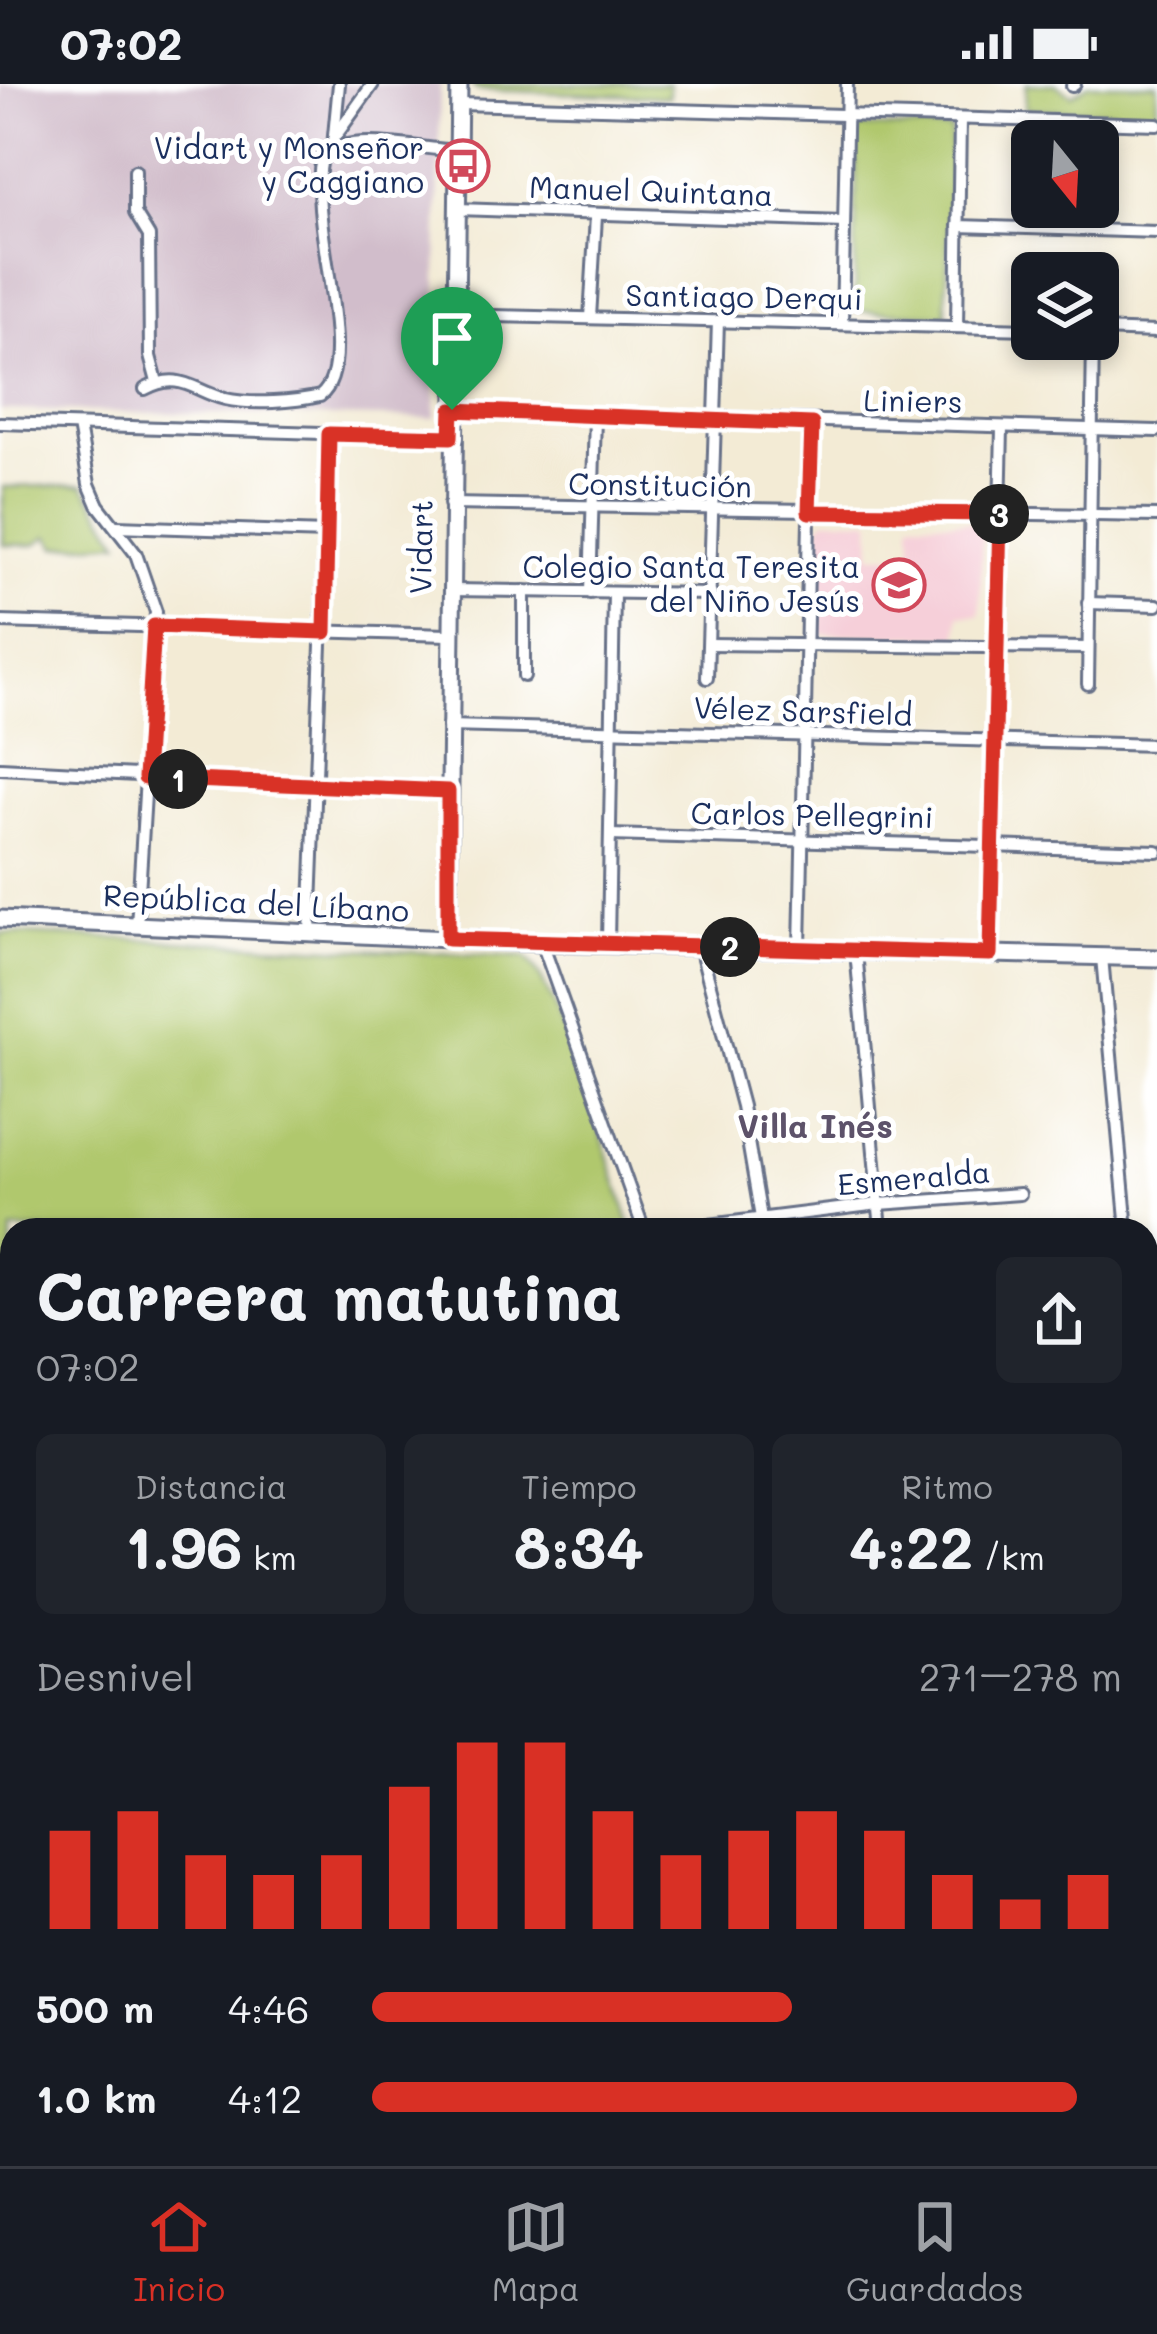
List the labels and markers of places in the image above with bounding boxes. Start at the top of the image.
place label: Vidart y Monseñor y Caggiano [154,127,424,201]
bus stop icon: Vidart y Monseñor y Caggiano [435,138,491,194]
pin [401,287,503,410]
pin: 3 [969,484,1029,544]
place label: Colegio Santa Teresita del Niño Jesús [522,546,860,620]
school or university icon: Colegio Santa Teresita del Niño Jesús [871,557,927,613]
pin: 1 [148,749,208,809]
pin: 2 [700,917,760,977]

